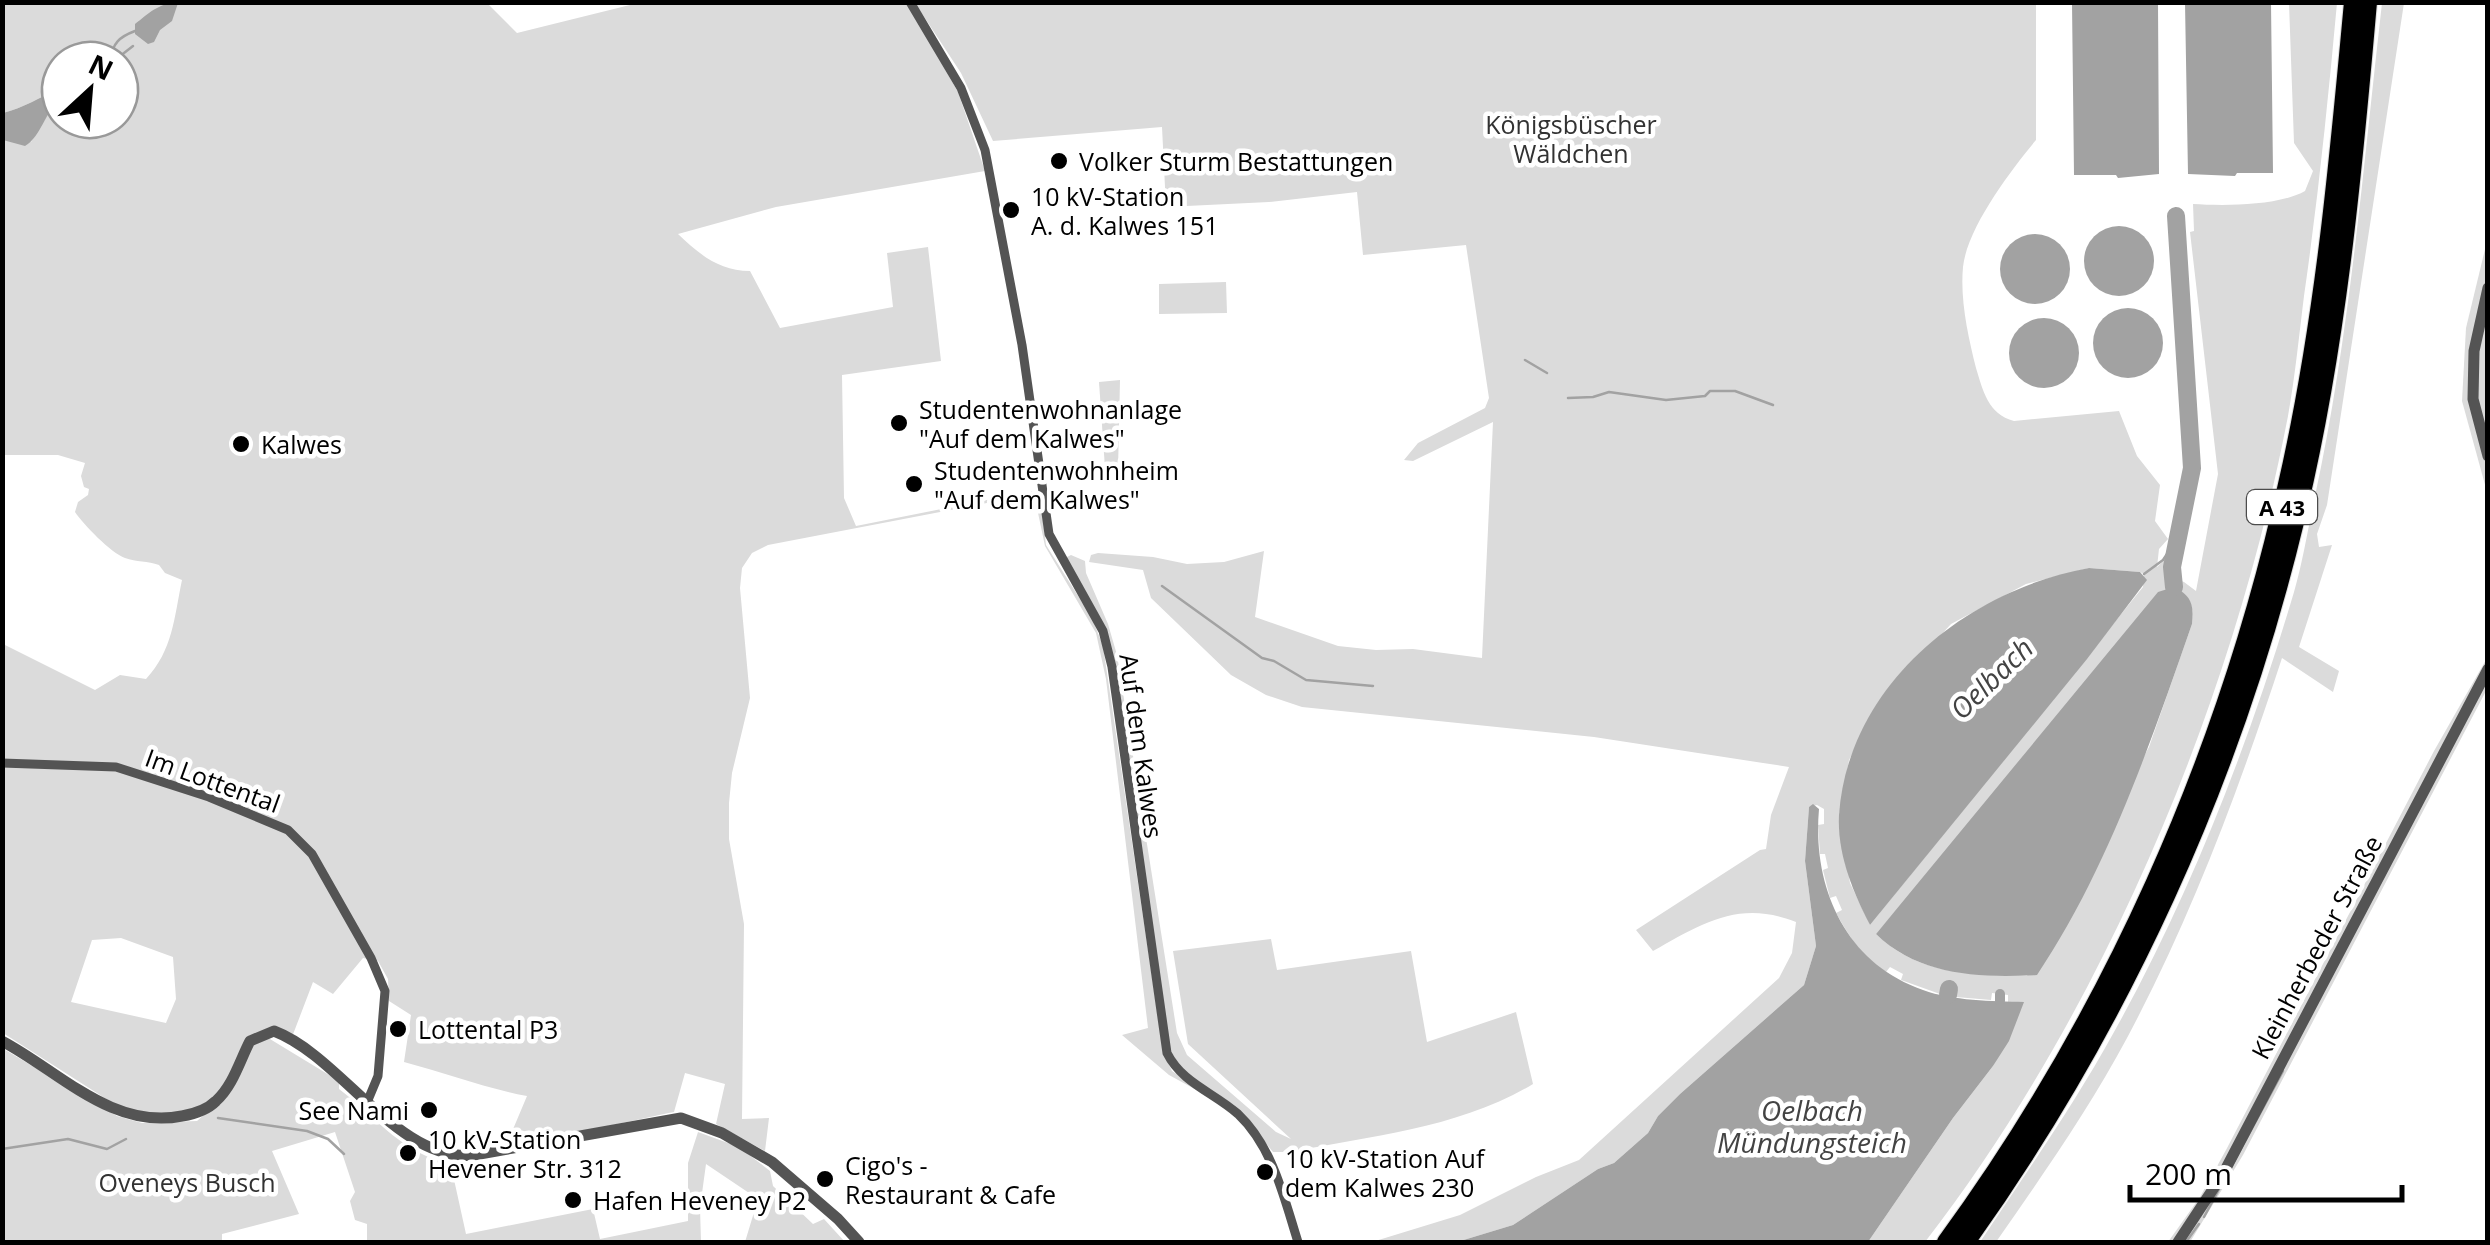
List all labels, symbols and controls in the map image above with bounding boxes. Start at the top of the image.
north arrow [40,40,140,140]
text: N [83,45,120,89]
park label: Königsbüscher Wäldchen [1485,107,1657,170]
place label: Volker Sturm Bestattungen [1079,144,1393,178]
marker: Volker Sturm Bestattungen [1048,150,1070,172]
place label: 10 kV-Station A. d. Kalwes 151 [1031,179,1218,242]
marker: 10 kV-Station A. d. Kalwes 151 [1000,199,1022,221]
place label: Studentenwohnanlage "Auf dem Kalwes" [919,392,1182,455]
marker: Studentenwohnanlage "Auf dem Kalwes" [888,412,910,434]
place label: Kalwes [261,427,342,461]
marker: Kalwes [230,433,252,455]
place label: Studentenwohnheim "Auf dem Kalwes" [934,453,1179,516]
marker: Studentenwohnheim "Auf dem Kalwes" [903,473,925,495]
road number: A 43 [2247,490,2317,524]
water label: Oelbach [1941,629,2041,727]
street label: Auf dem Kalwes [1112,652,1172,840]
street label: Im Lottental [141,740,285,820]
street label: Kleinherbeder Straße [2243,829,2389,1065]
place label: Lottental P3 [418,1012,558,1046]
marker: Lottental P3 [387,1018,409,1040]
water label: Oelbach Mündungsteich [1717,1091,1907,1161]
place label: See Nami [299,1093,409,1127]
marker: See Nami [418,1099,440,1121]
place label: 10 kV-Station Hevener Str. 312 [428,1122,622,1185]
scale bar [2130,1140,2402,1202]
place label: 10 kV-Station Auf dem Kalwes 230 [1285,1141,1486,1204]
marker: 10 kV-Station Hevener Str. 312 [397,1142,419,1164]
place label: Cigo's - Restaurant & Cafe [845,1148,1056,1211]
text: 200 m [2145,1153,2232,1194]
marker: 10 kV-Station Auf dem Kalwes 230 [1254,1161,1276,1183]
park label: Oveneys Busch [99,1165,275,1199]
marker: Cigo's - Restaurant & Cafe [814,1168,836,1190]
place label: Hafen Heveney P2 [593,1183,806,1217]
marker: Hafen Heveney P2 [562,1189,584,1211]

